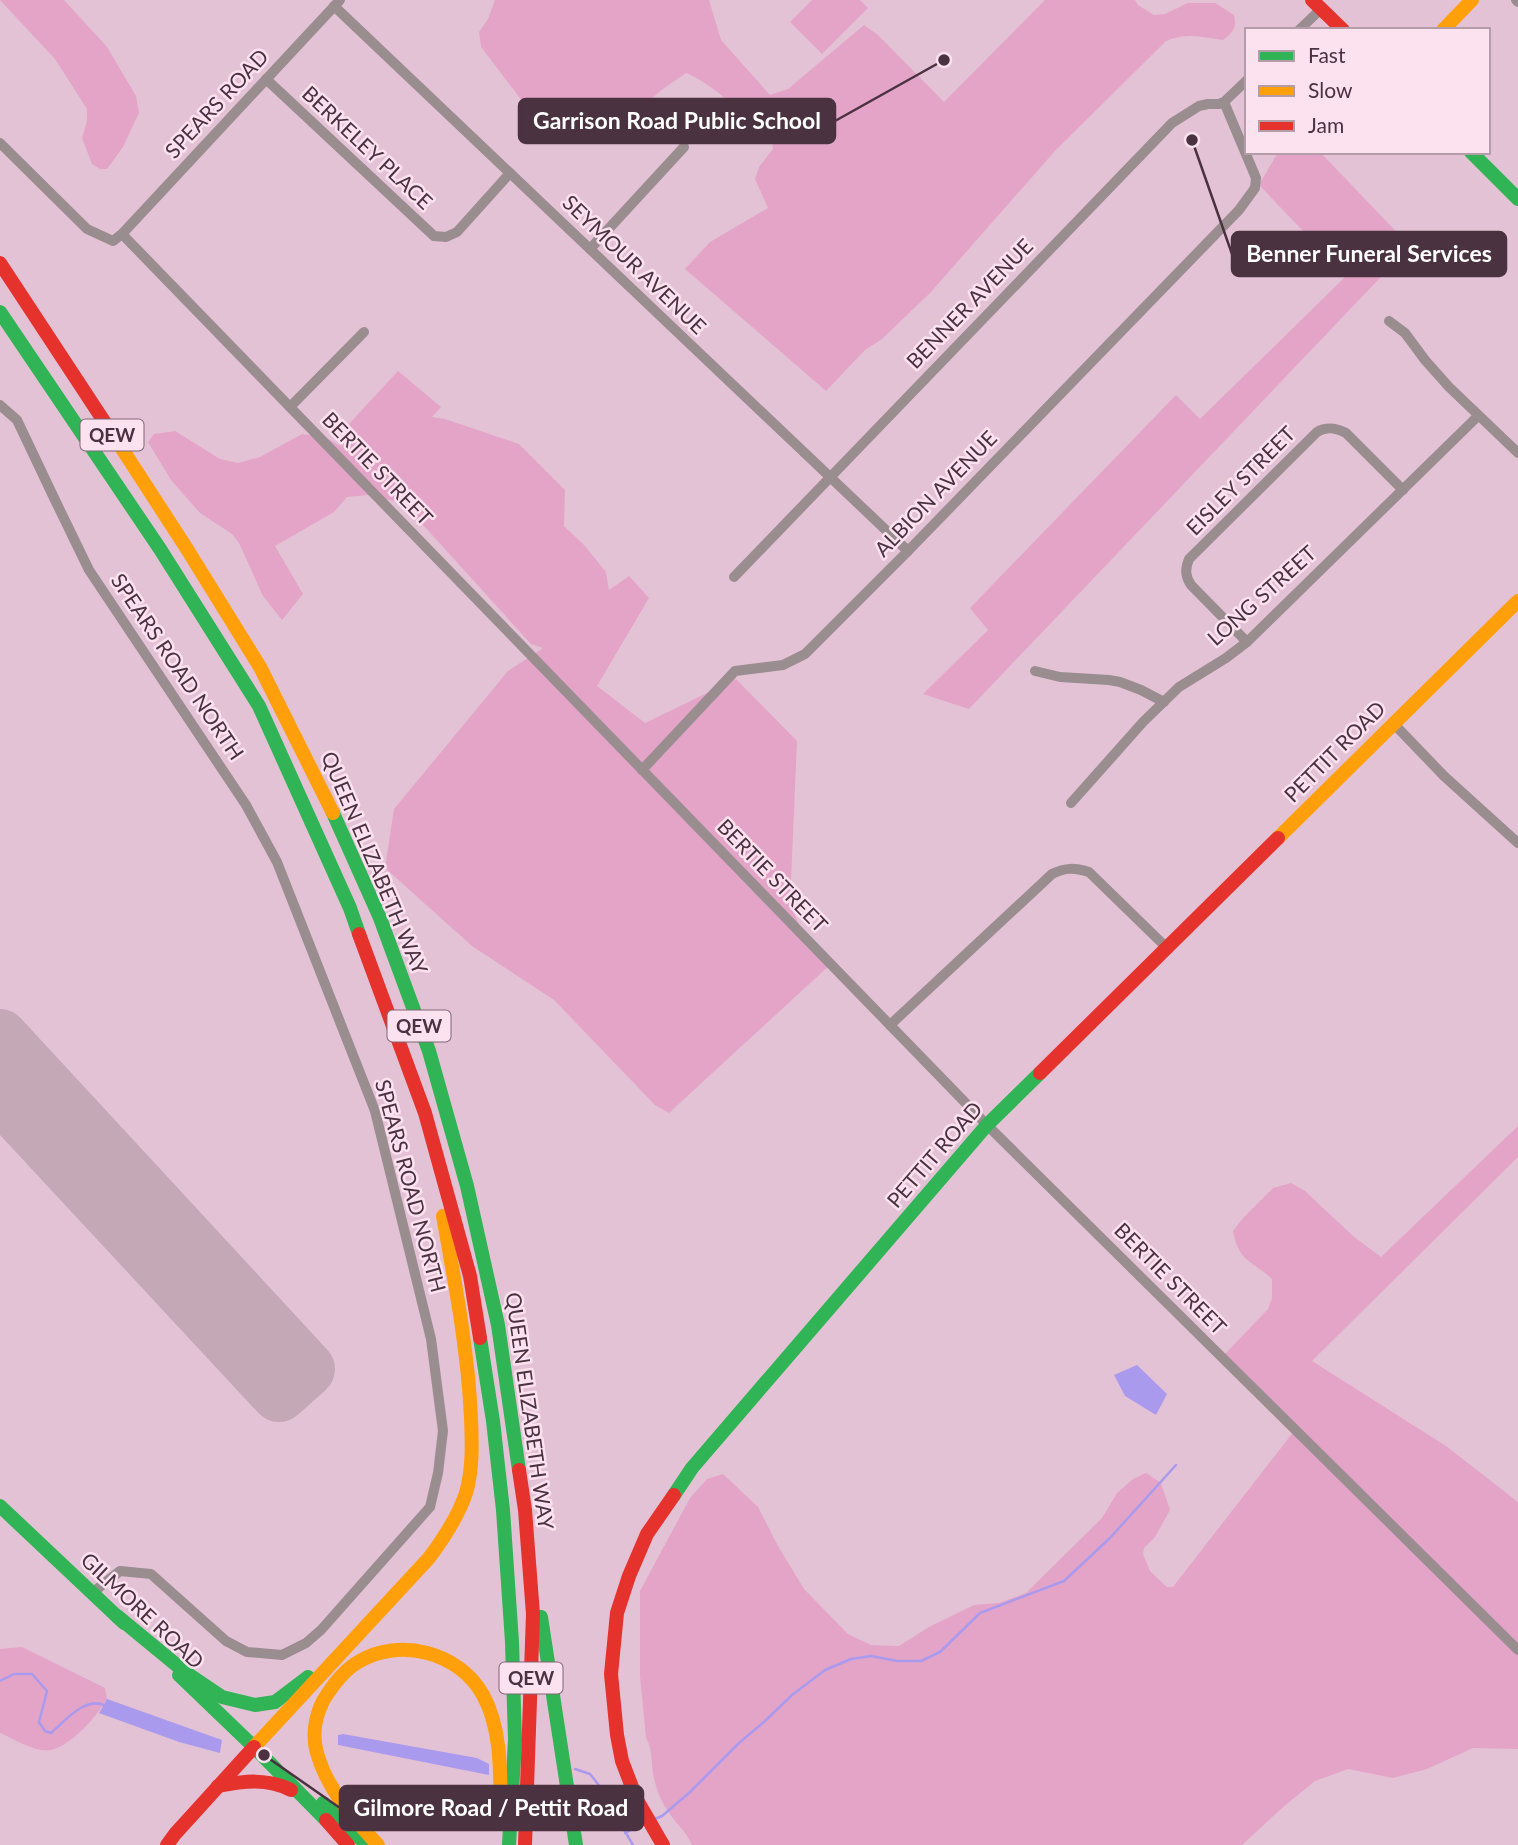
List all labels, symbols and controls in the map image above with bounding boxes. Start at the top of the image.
legend [1245,28,1490,154]
text: Fast [1308,42,1346,67]
street label: SPEARS ROAD [159,43,273,163]
text: Slow [1308,77,1353,102]
street label: BERKELEY PLACE [298,80,438,214]
callout: Garrison Road Public School [519,99,835,143]
text: Garrison Road Public School [533,106,821,134]
text: Jam [1308,112,1344,137]
street label: SEYMOUR AVENUE [558,189,712,339]
callout: Benner Funeral Services [1232,232,1506,276]
street label: BENNER AVENUE [901,233,1037,373]
text: Benner Funeral Services [1246,239,1492,267]
street label: BERTIE STREET [318,406,439,530]
road number: QEW [80,420,144,450]
street label: EISLEY STREET [1180,420,1300,540]
street label: ALBION AVENUE [869,425,1001,561]
street label: LONG STREET [1202,539,1321,650]
street label: SPEARS ROAD NORTH [107,568,250,764]
street label: PETTIT ROAD [1278,695,1390,807]
street label: QUEEN ELIZABETH WAY [317,747,434,978]
street label: BERTIE STREET [713,813,834,937]
road number: QEW [388,1010,450,1042]
street label: SPEARS ROAD NORTH [371,1077,452,1295]
street label: PETTIT ROAD [881,1096,987,1212]
street label: BERTIE STREET [1110,1217,1233,1339]
street label: QUEEN ELIZABETH WAY [501,1290,560,1532]
street label: GILMORE ROAD [77,1547,210,1673]
road number: QEW [500,1662,562,1694]
callout: Gilmore Road / Pettit Road [340,1786,643,1830]
text: Gilmore Road / Pettit Road [354,1793,628,1821]

